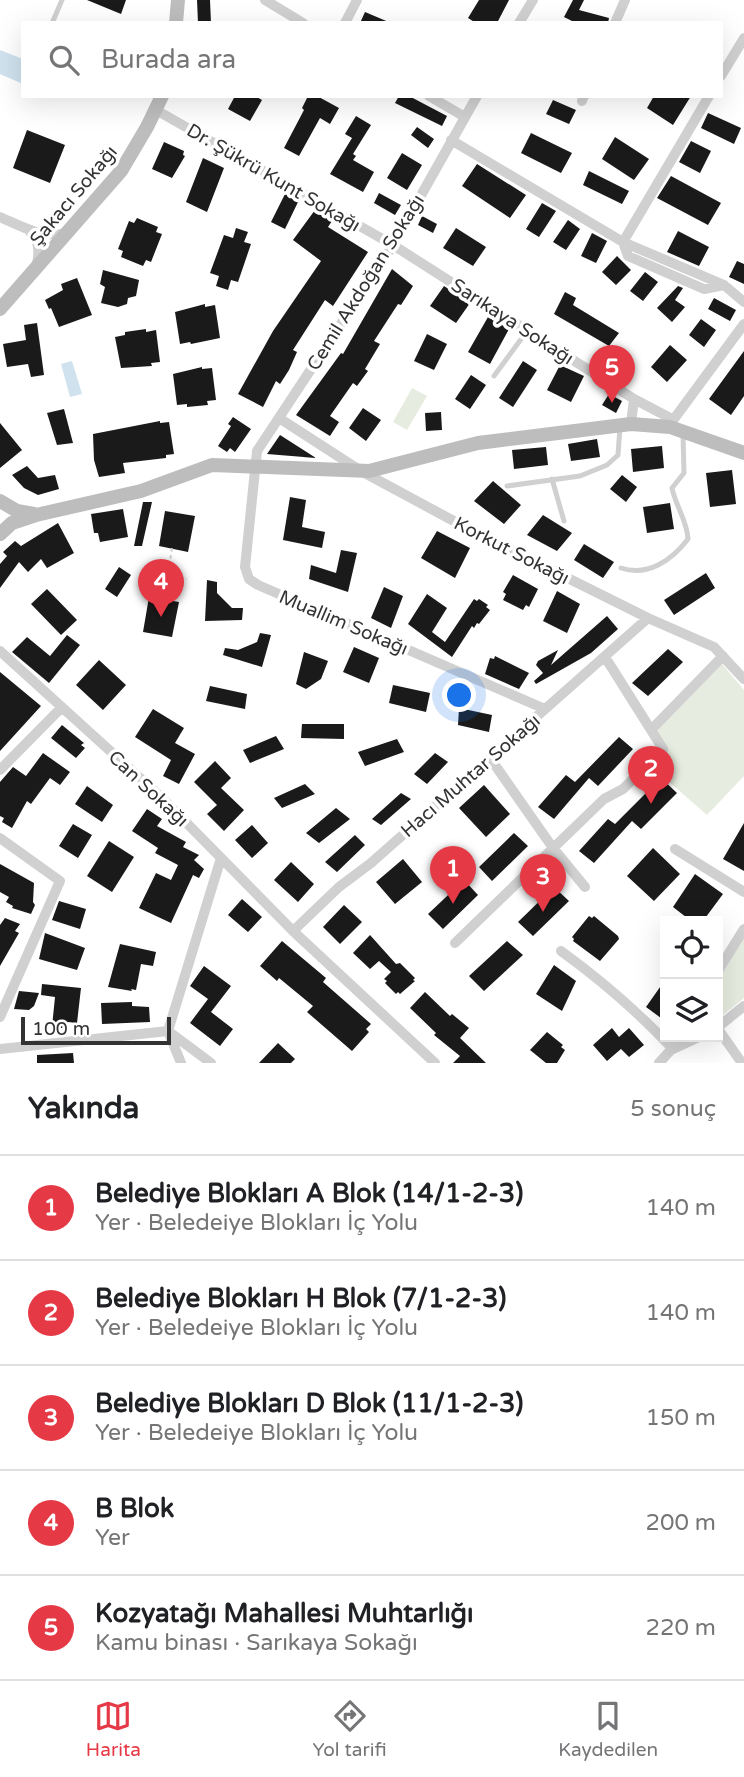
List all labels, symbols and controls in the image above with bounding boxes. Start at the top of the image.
search box [21,21,723,98]
icon: search [45,41,83,79]
text: Burada ara [101,44,236,75]
street label: Dr. Şükrü Kunt Sokağı [183,119,364,237]
street label: Şakacı Sokağı [26,141,122,250]
street label: Cemil Akdoğan Sokağı [303,190,429,375]
street label: Sarıkaya Sokağı [447,274,578,370]
pin: 5 [589,345,635,403]
street label: Korkut Sokağı [450,512,573,589]
pin: 4 [138,559,184,617]
street label: Muallim Sokağı [276,586,411,660]
your location [442,678,476,712]
street label: Hacı Muhtar Sokağı [397,709,545,842]
street label: Can Sokağı [104,746,193,831]
pin: 2 [628,746,674,804]
pin: 1 [430,846,476,904]
pin: 3 [520,854,566,912]
map controls [660,916,723,1042]
button: locate [660,916,723,979]
button: layers [660,979,723,1042]
scale bar [21,1014,172,1046]
text: 100 m [32,1018,90,1040]
text: Yakında [28,1090,139,1127]
text: 5 sonuç [630,1095,716,1123]
text: Belediye Blokları A Blok (14/1-2-3) [95,1178,523,1209]
text: 1 [44,1194,58,1222]
text: 140 m [646,1194,716,1222]
text: Yer · Beledeiye Blokları İç Yolu [95,1209,418,1237]
text: Belediye Blokları H Blok (7/1-2-3) [95,1283,506,1314]
text: 2 [44,1299,58,1327]
text: 140 m [646,1299,716,1327]
text: Yer · Beledeiye Blokları İç Yolu [95,1314,418,1342]
text: Belediye Blokları D Blok (11/1-2-3) [95,1388,523,1419]
text: 3 [44,1404,58,1432]
text: 150 m [646,1404,716,1432]
text: Yer · Beledeiye Blokları İç Yolu [95,1419,418,1447]
text: B Blok [95,1493,174,1524]
text: 4 [44,1509,58,1537]
text: 200 m [646,1509,716,1537]
text: Yer [95,1524,130,1552]
text: Kozyatağı Mahallesi Muhtarlığı [95,1598,473,1629]
text: 5 [44,1614,58,1642]
text: 220 m [646,1614,716,1642]
text: Kamu binası · Sarıkaya Sokağı [95,1629,418,1657]
tab: Harita [86,1697,141,1761]
tab: Yol tarifi [313,1697,387,1761]
tab: Kaydedilen [558,1697,658,1761]

